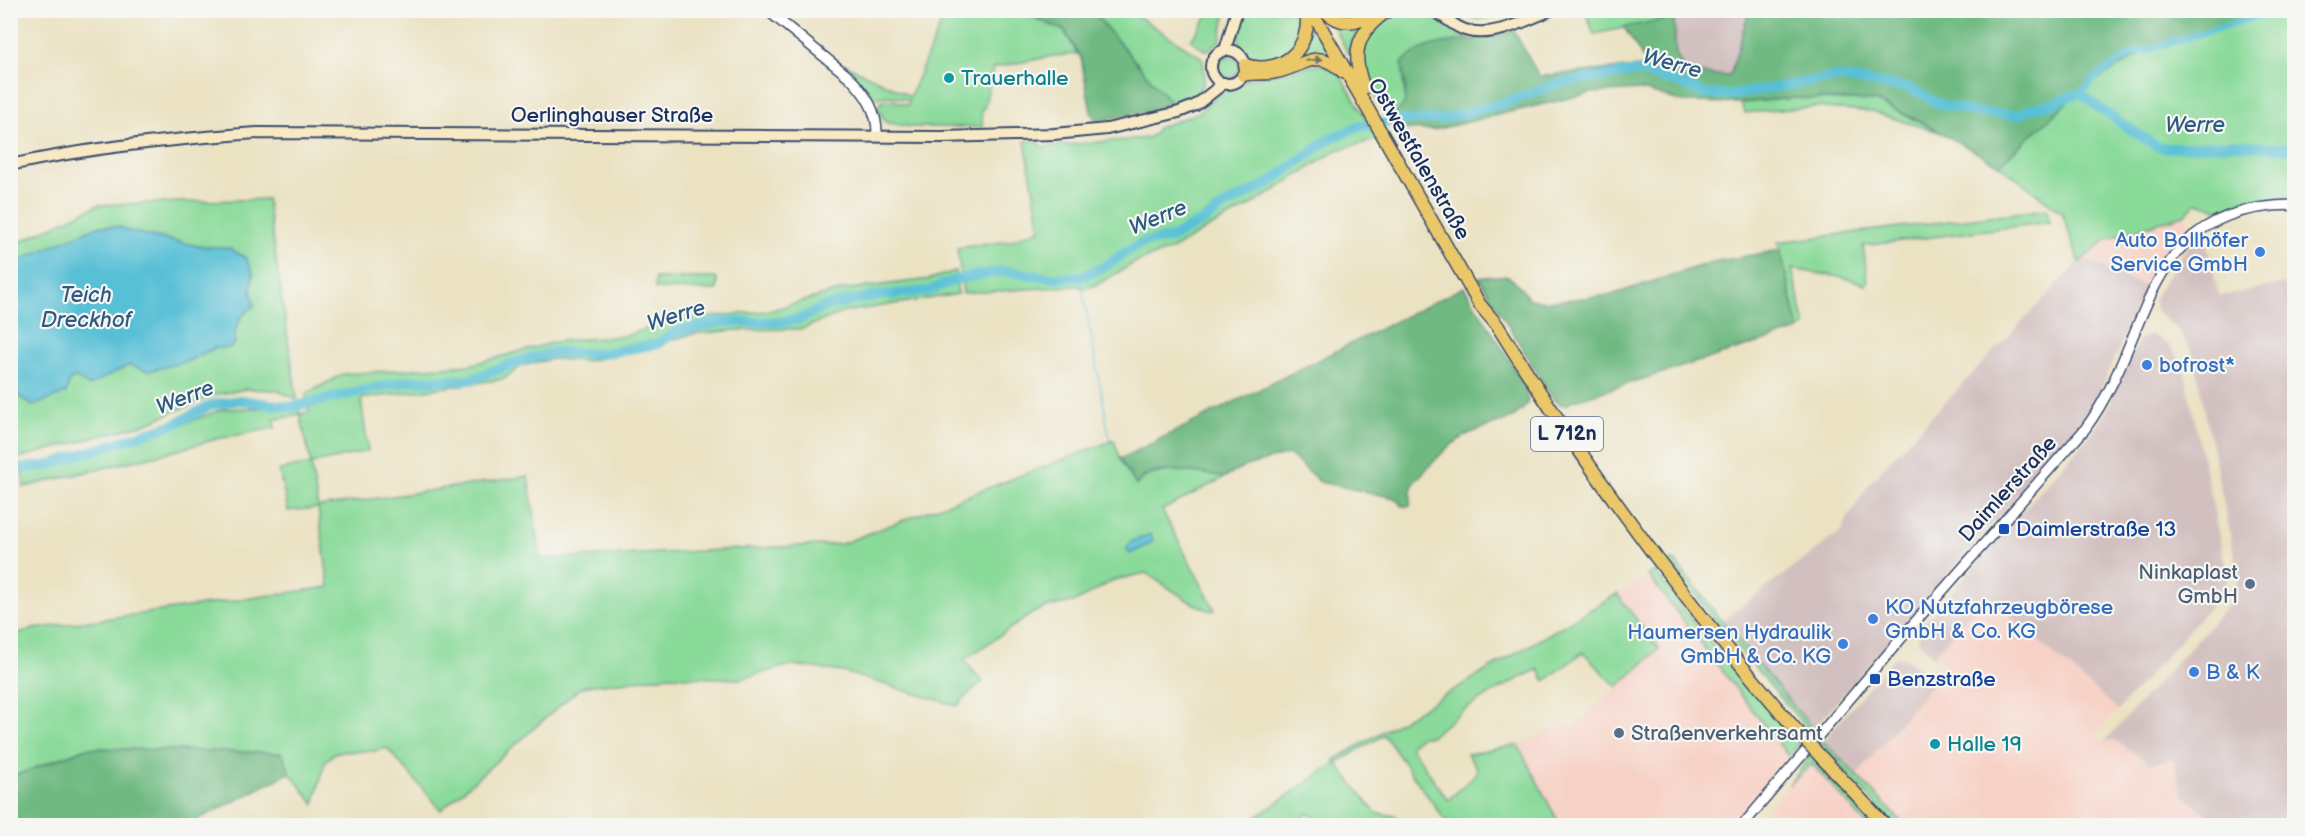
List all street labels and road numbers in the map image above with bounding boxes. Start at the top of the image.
street label: Ostwestfalenstraße [1363,74,1475,244]
street label: Oerlinghauser Straße [511,103,713,128]
road number: L 712n [1531,417,1603,451]
street label: Daimlerstraße [1954,431,2062,547]

